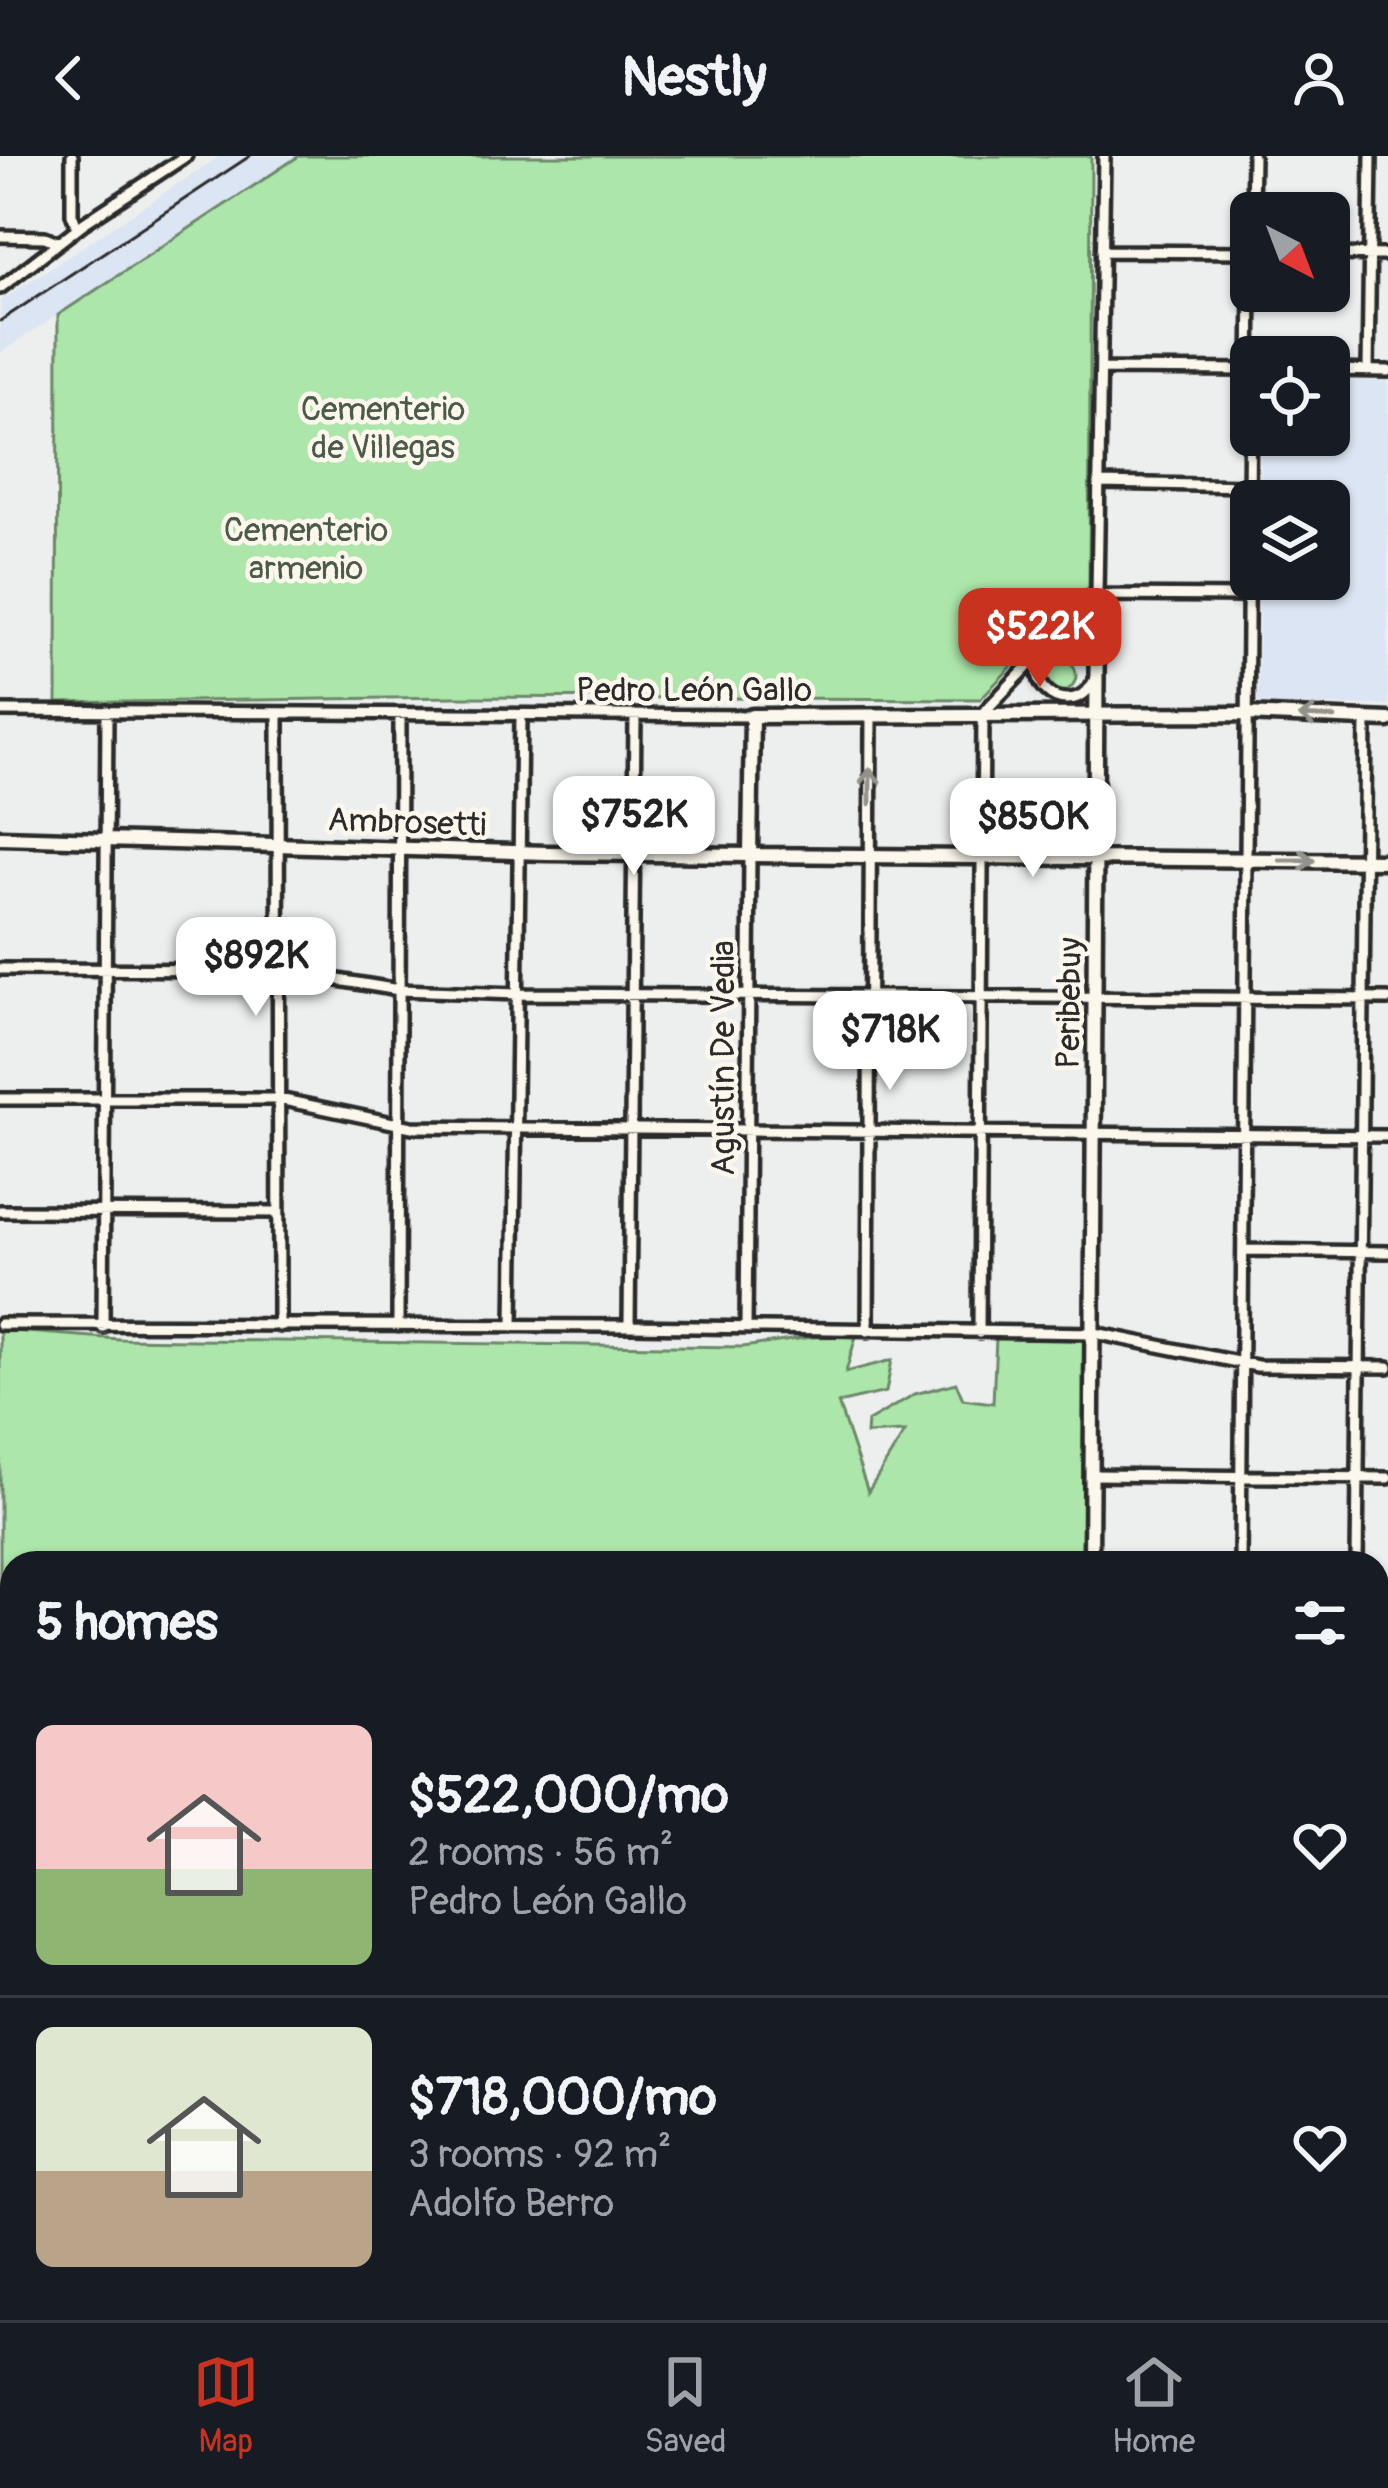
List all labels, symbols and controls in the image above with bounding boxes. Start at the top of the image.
text: Nestly [622,44,766,112]
icon: back [36,45,102,111]
icon: person [1286,45,1352,111]
north arrow [1230,192,1350,312]
map controls [1230,192,1350,600]
button: locate [1230,336,1350,456]
park label: Cementerio de Villegas [301,389,465,468]
button: layers [1230,480,1350,600]
park label: Cementerio armenio [224,510,388,589]
pin: $522K [956,588,1124,690]
text: $522K [985,602,1095,651]
street label: Pedro León Gallo [576,670,812,711]
one-way arrow [1298,705,1337,728]
one-way arrow [859,767,881,806]
pin: $752K [550,776,718,878]
pin: $850K [949,778,1117,880]
text: $752K [580,790,688,839]
text: $850K [977,792,1089,841]
street label: Ambrosetti [327,799,487,846]
one-way arrow [1277,849,1316,871]
pin: $892K [172,917,340,1019]
text: $892K [203,931,309,980]
street label: Peribebuy [1048,937,1091,1069]
street label: Agustín De Vedia [703,940,744,1176]
pin: $718K [806,991,974,1093]
text: $718K [840,1005,940,1054]
icon: filters [1287,1590,1353,1656]
text: 5 homes [36,1591,218,1655]
text: $522,000/mo [408,1764,729,1828]
icon: home [132,1773,276,1917]
icon: heart [1287,1812,1353,1878]
text: 2 rooms · 56 m² [408,1828,673,1877]
text: Pedro León Gallo [408,1877,687,1926]
text: $718,000/mo [408,2066,717,2130]
icon: home [132,2075,276,2219]
icon: heart [1287,2114,1353,2180]
text: 3 rooms · 92 m² [408,2130,671,2179]
text: Adolfo Berro [408,2179,614,2228]
tab: Map [193,2349,259,2462]
tab: Saved [644,2349,726,2462]
tab: Home [1112,2349,1195,2462]

